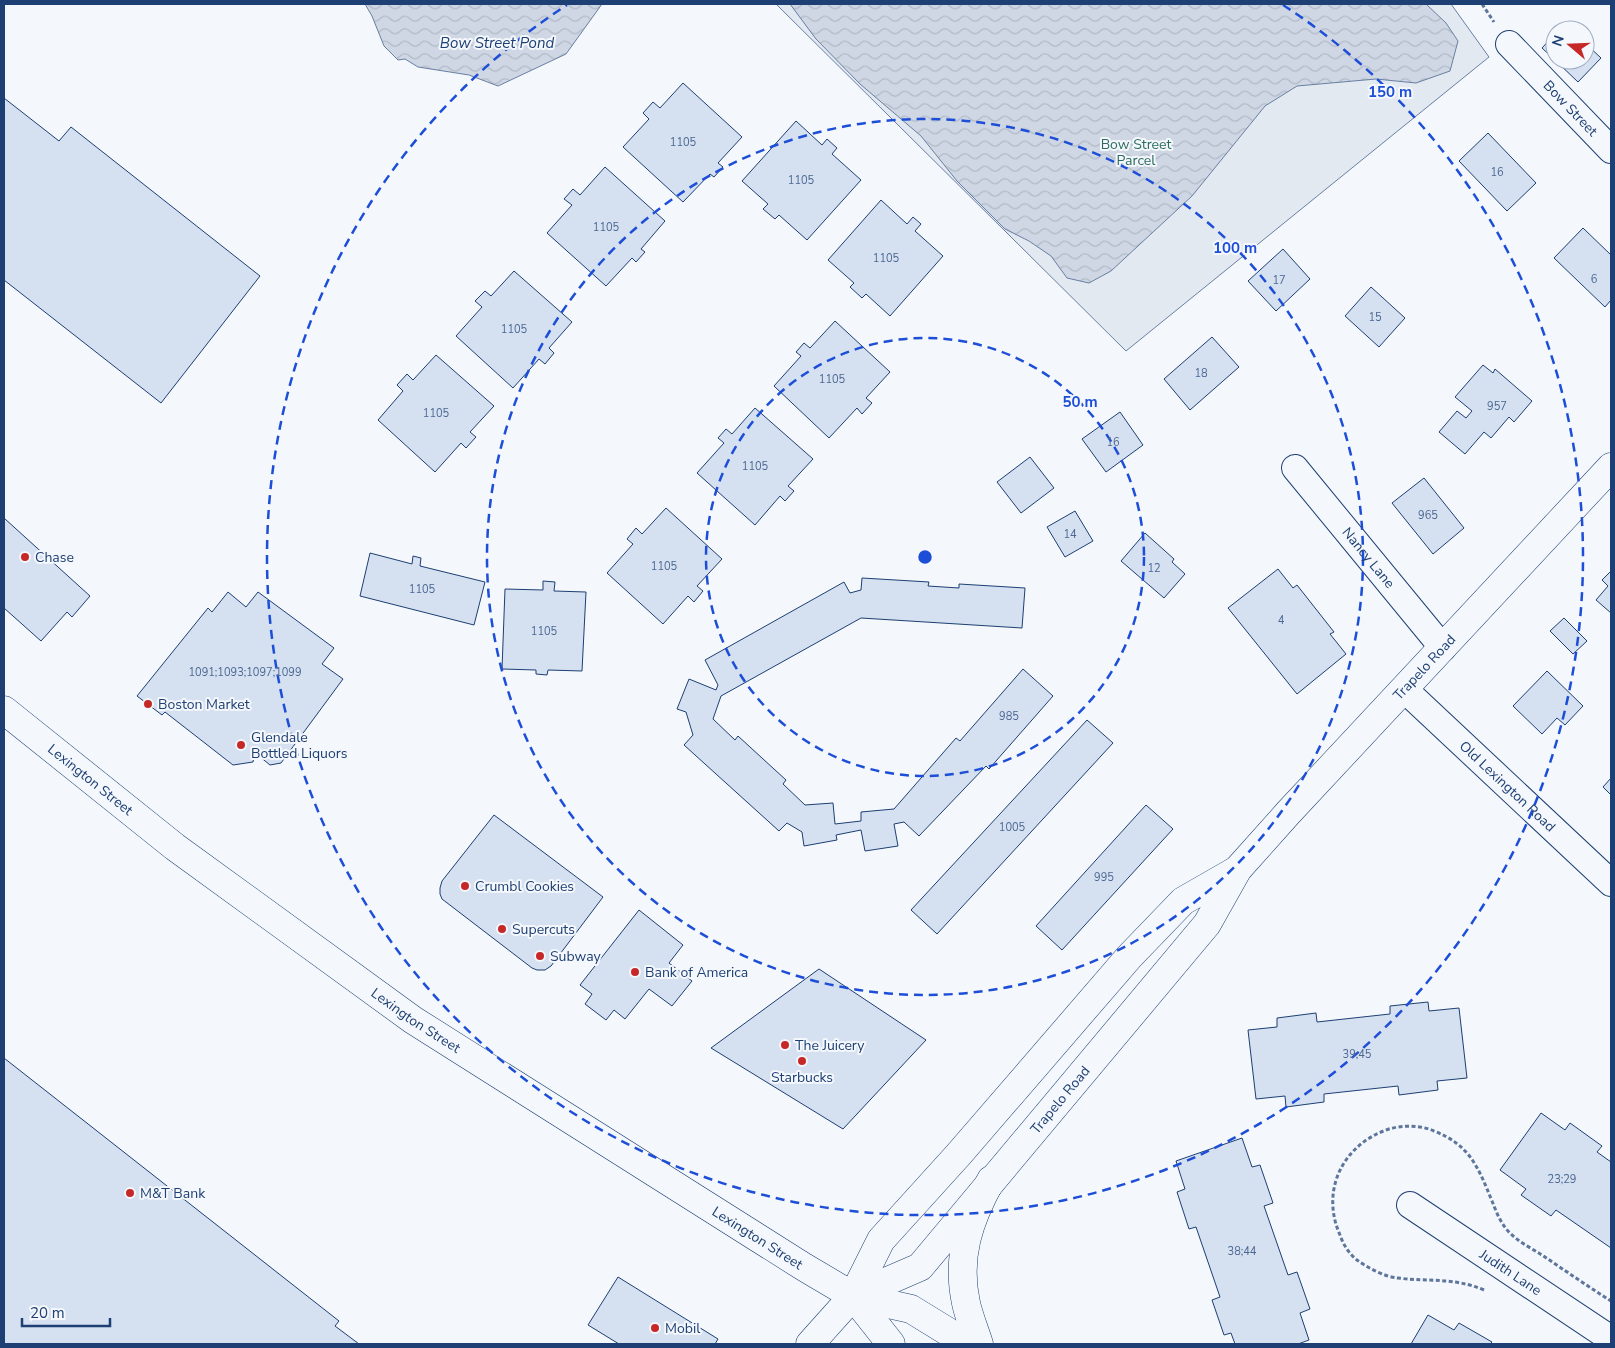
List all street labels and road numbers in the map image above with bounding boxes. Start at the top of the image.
street label: Bow Street [1539,76,1602,141]
street label: Nancy Lane [1338,523,1399,592]
street label: Trapelo Road [1389,630,1460,704]
street label: Old Lexington Road [1455,737,1559,836]
street label: Lexington Street [44,740,137,820]
street label: Lexington Street [367,984,464,1058]
street label: Trapelo Road [1026,1062,1094,1138]
street label: Lexington Street [708,1202,807,1274]
street label: Judith Lane [1475,1244,1545,1300]

